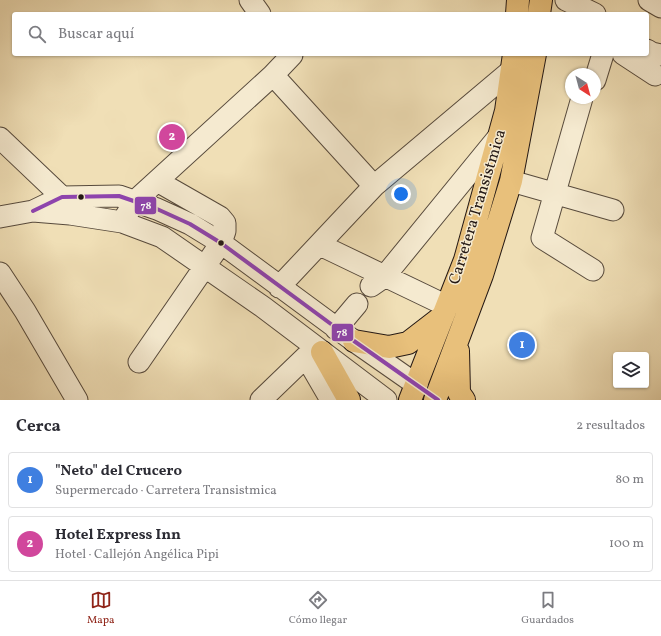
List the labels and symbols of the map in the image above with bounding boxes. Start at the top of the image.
north arrow [565,68,601,104]
pin: 2 [159,122,185,152]
street label: Carretera Transistmica [444,127,512,287]
your location [391,184,411,204]
unlabelled marker [76,192,86,202]
line badge: 78 [134,196,157,215]
text: 78 [140,199,152,214]
unlabelled marker [216,238,226,248]
line badge: 78 [331,323,354,342]
text: 78 [336,326,348,341]
pin: 1 [509,330,535,360]

